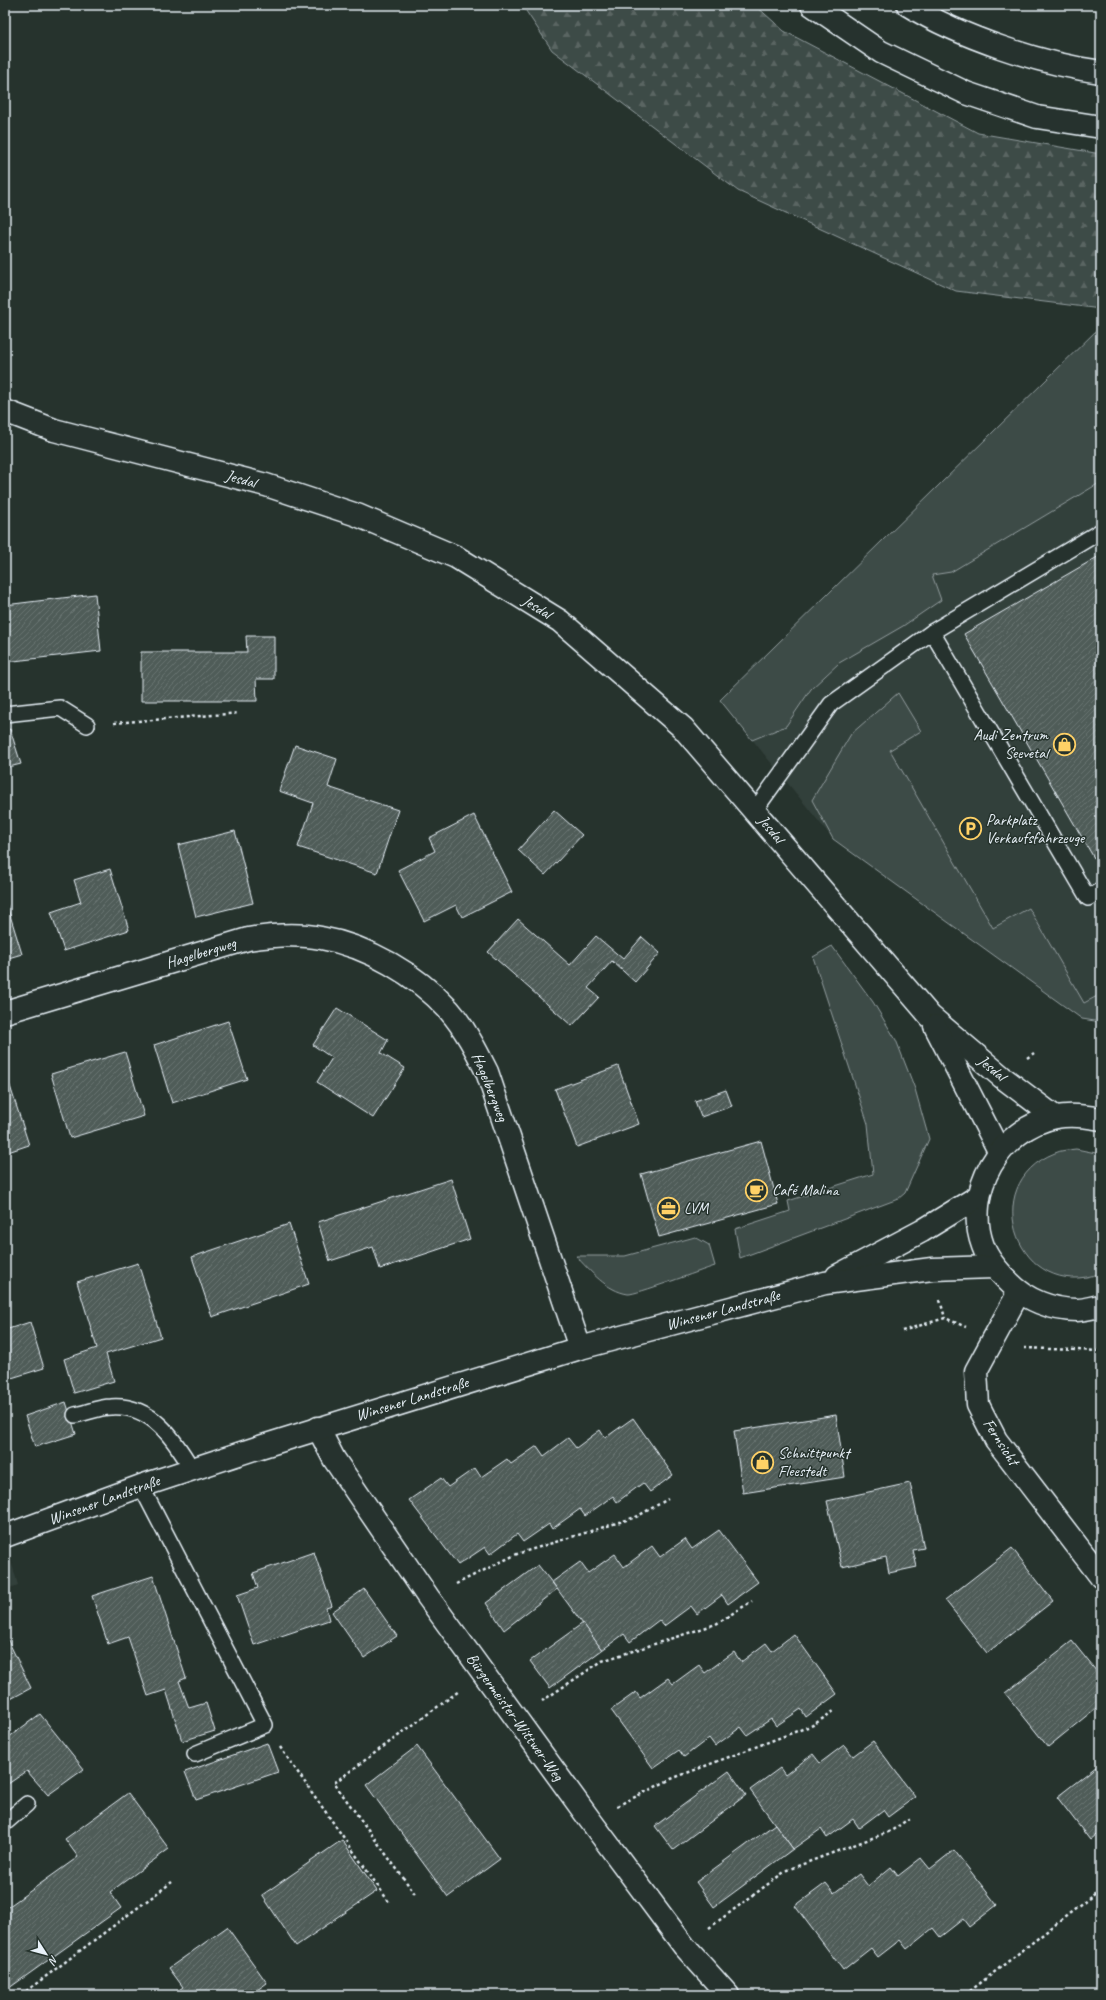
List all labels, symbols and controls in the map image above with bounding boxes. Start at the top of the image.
street label: Jesdal [223,465,262,493]
street label: Jesdal [518,590,558,625]
place label: Audi Zentrum Seevetal [974,725,1051,763]
shop icon: Audi Zentrum Seevetal [1051,731,1077,757]
street label: Jesdal [753,810,791,850]
place label: Parkplatz Verkaufsfahrzeuge [986,810,1086,848]
parking icon: Parkplatz Verkaufsfahrzeuge [958,816,984,842]
street label: Hagelbergweg [163,932,240,973]
street label: Hagelbergweg [467,1050,513,1126]
street label: Jesdal [973,1050,1013,1088]
cafe icon: Café Malina [744,1177,770,1203]
place label: Café Malina [772,1180,840,1200]
office icon: LVM [655,1195,681,1221]
place label: LVM [684,1198,710,1218]
street label: Winsener Landstraße [664,1285,784,1335]
street label: Winsener Landstraße [353,1372,472,1426]
street label: Fernsicht [978,1415,1025,1471]
place label: Schnittpunkt Fleestedt [778,1443,852,1481]
shop icon: Schnittpunkt Fleestedt [749,1449,775,1475]
street label: Winsener Landstraße [46,1470,164,1529]
street label: Bürgermeister-Wittwer-Weg [462,1649,569,1786]
north arrow [26,1934,66,1974]
text: N [45,1953,62,1969]

